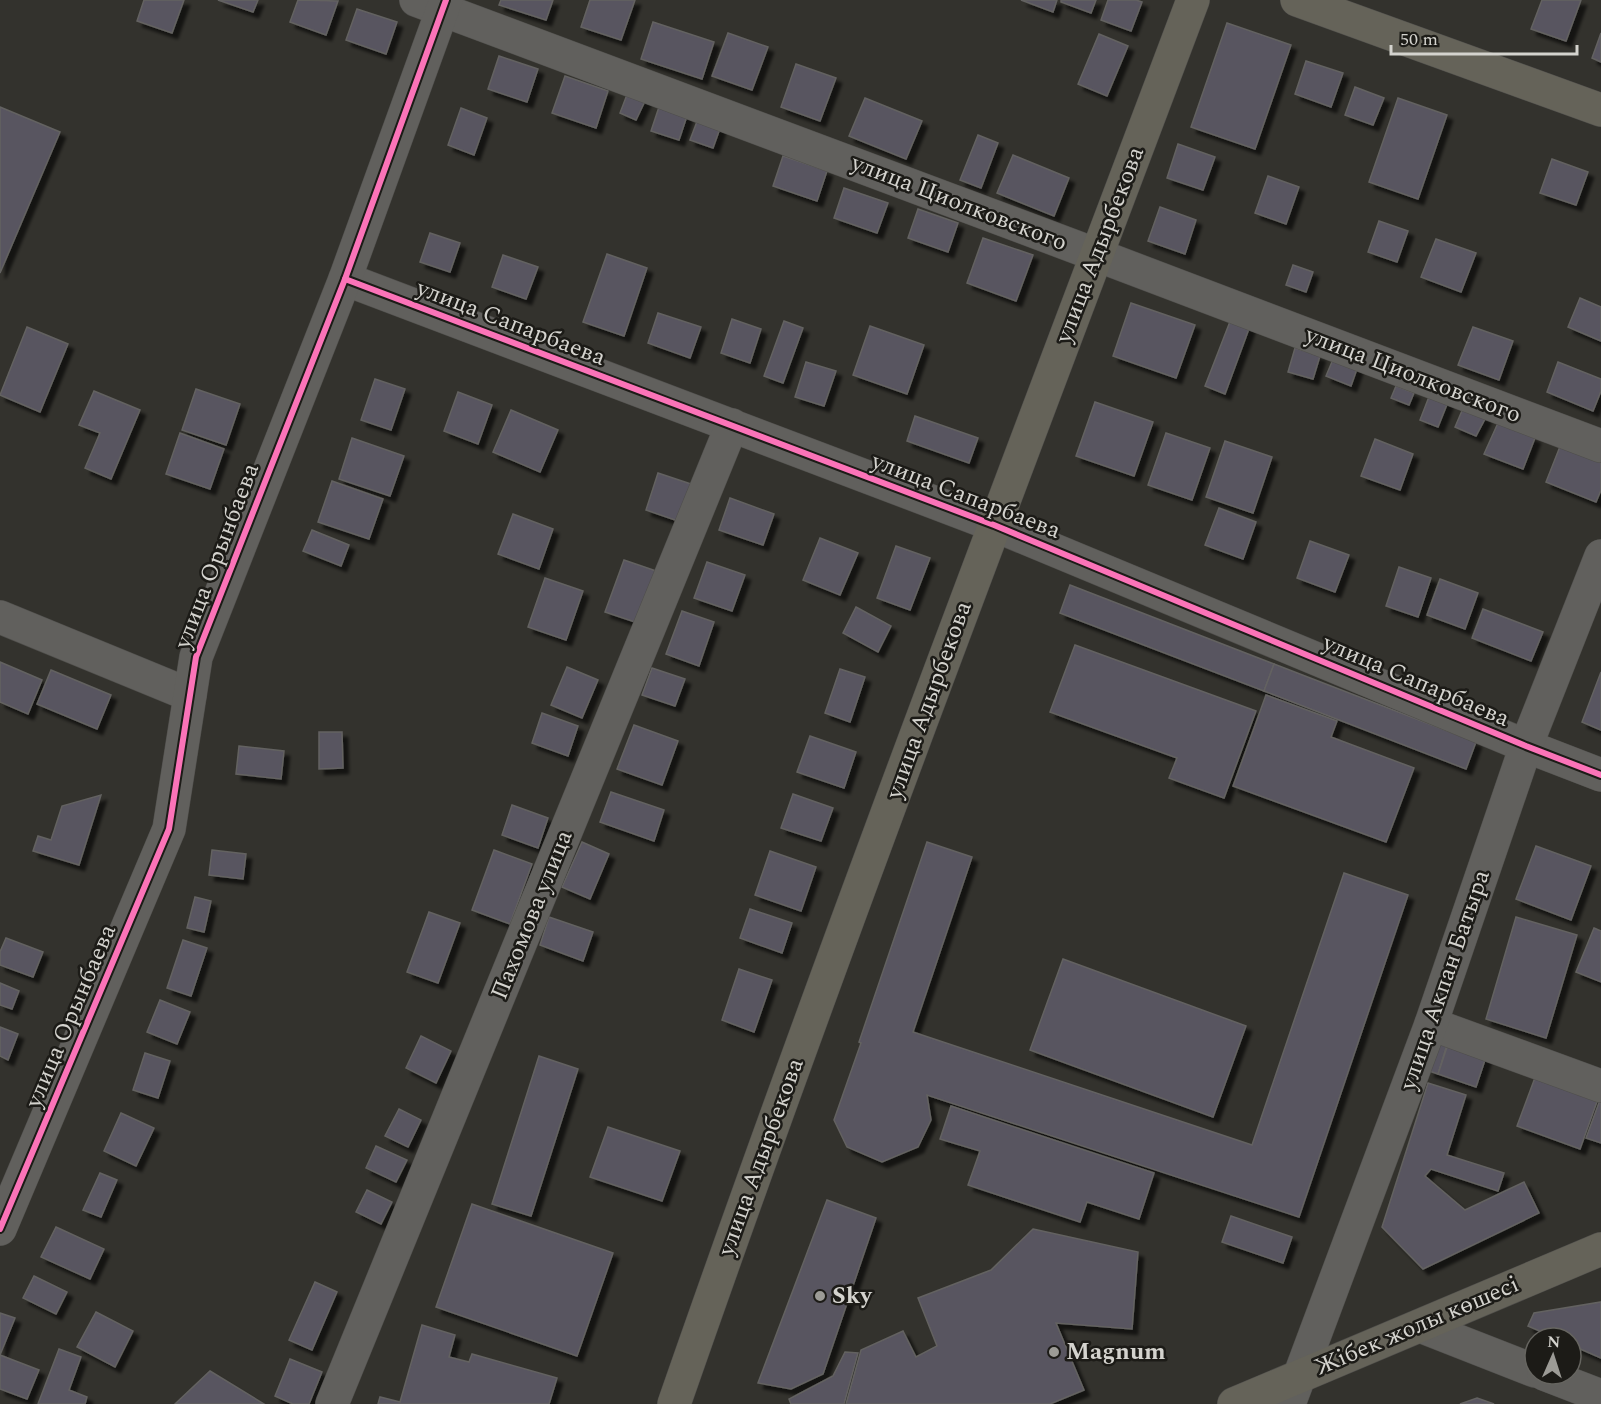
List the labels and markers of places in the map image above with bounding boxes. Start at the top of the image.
place label: Sky [832,1278,873,1314]
marker: Sky [813,1289,827,1303]
place label: Magnum [1066,1334,1166,1370]
marker: Magnum [1047,1345,1061,1359]

